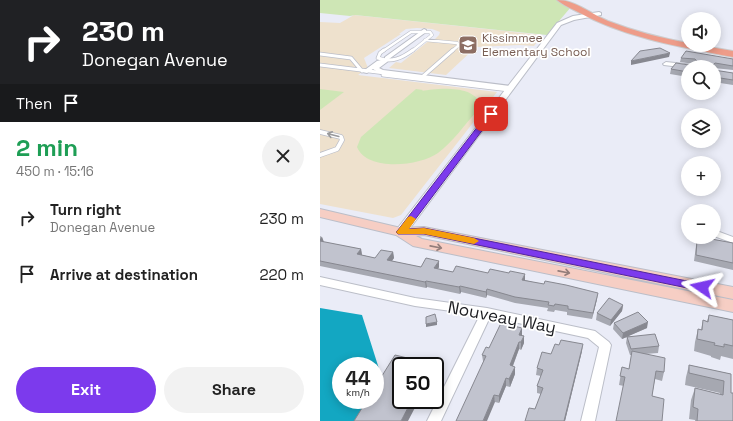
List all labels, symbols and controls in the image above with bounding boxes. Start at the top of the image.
map controls [681,12,721,244]
button: sound [681,12,721,52]
text: 230 m [82,13,165,49]
icon: right [16,16,68,68]
place label: Kissimmee Elementary School [482,30,590,60]
school or university icon: Kissimmee Elementary School [457,34,479,56]
text: Donegan Avenue [82,48,228,71]
button: search [681,60,721,100]
icon: arrive [60,92,82,114]
text: Then [16,94,52,113]
pin [474,97,508,131]
icon: arrive [480,103,502,125]
button: layers [681,108,721,148]
one-way arrow [326,131,339,138]
text: 2 min [16,132,78,163]
button: close [262,135,304,177]
button: + [681,156,721,196]
text: 450 m · 15:16 [16,163,94,180]
text: Turn right [50,200,121,219]
button: − [681,204,721,244]
icon: right [16,207,38,229]
text: 230 m [260,209,304,228]
text: Donegan Avenue [50,219,155,236]
one-way arrow [429,243,442,251]
icon: arrive [16,263,38,285]
text: Arrive at destination [50,265,198,284]
text: 220 m [260,265,304,284]
position arrow [681,266,723,308]
one-way arrow [557,269,570,277]
street label: Nouveay Way [446,296,558,338]
speed limit sign: 50 [392,357,444,409]
text: 44 [345,365,371,391]
button: Exit [16,367,156,413]
button: Share [164,367,304,413]
text: km/h [346,386,370,399]

